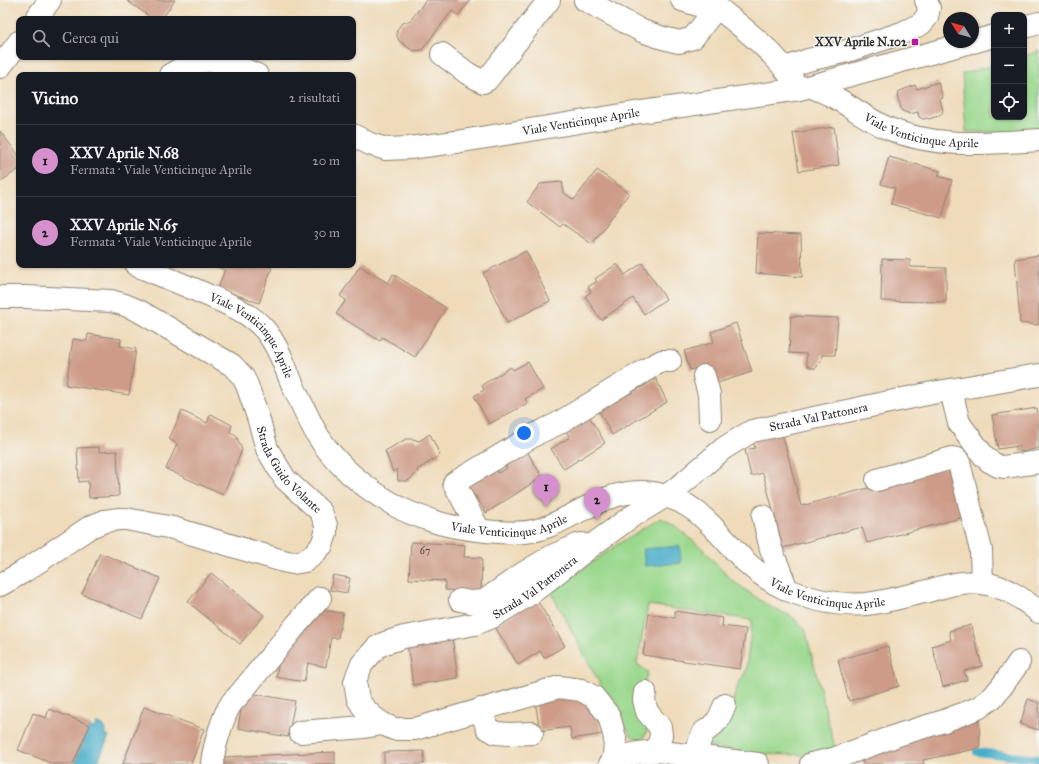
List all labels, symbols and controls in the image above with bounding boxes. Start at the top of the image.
north arrow [943,12,979,48]
map controls [991,12,1027,120]
button: + [991,12,1027,48]
search box [16,16,356,60]
icon: search [30,27,52,49]
text: Cerca qui [62,29,119,47]
place label: XXV Aprile N.102 [814,35,908,50]
marker: XXV Aprile N.102 [910,37,920,47]
button: − [991,48,1027,84]
button: locate [991,84,1027,120]
text: Vicino [32,88,78,109]
text: 2 risultati [289,90,340,106]
street label: Viale Venticinque Aprile [520,105,641,138]
street label: Viale Venticinque Aprile [861,110,979,150]
text: XXV Aprile N.68 [70,144,179,162]
text: 1 [42,153,48,169]
text: 20 m [312,153,340,169]
text: Fermata · Viale Venticinque Aprile [70,162,252,178]
text: XXV Aprile N.65 [70,216,178,234]
text: 2 [42,225,48,241]
text: 30 m [314,225,340,241]
text: Fermata · Viale Venticinque Aprile [70,234,252,250]
street label: Viale Venticinque Aprile [207,289,296,380]
street label: Strada Val Pattonera [768,400,870,434]
your location [514,423,534,443]
street label: Strada Guido Volante [254,425,324,516]
pin: 1 [533,474,559,507]
pin: 2 [584,487,610,520]
street label: Viale Venticinque Aprile [449,512,570,541]
house number: 67 [420,545,430,557]
street label: Strada Val Pattonera [490,552,581,622]
street label: Viale Venticinque Aprile [766,574,886,612]

